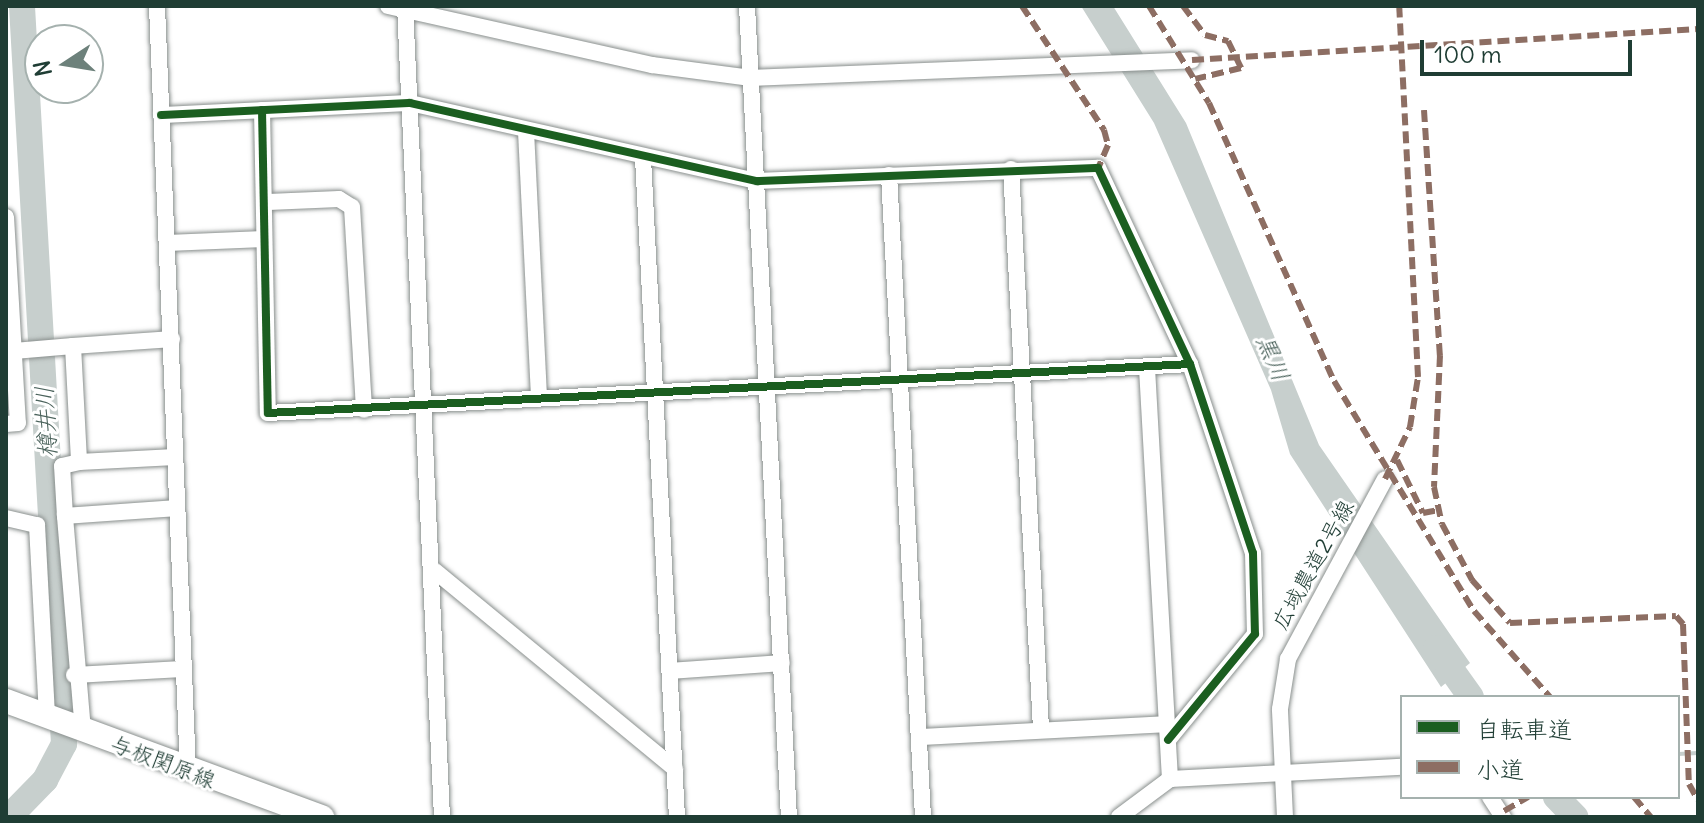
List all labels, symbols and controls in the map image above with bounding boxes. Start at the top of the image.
north arrow [24,24,104,104]
scale bar [1424,24,1636,74]
text: 100 m [1434,39,1502,69]
text: N [27,58,58,79]
water label: 黒川 [1250,330,1296,386]
water label: 樽井川 [30,385,62,459]
street label: 広域農道2号線 [1267,496,1359,634]
legend [1400,695,1680,799]
text: 自転車道 [1476,714,1572,744]
street label: 与板関原線 [107,730,219,794]
text: 小道 [1476,754,1524,784]

